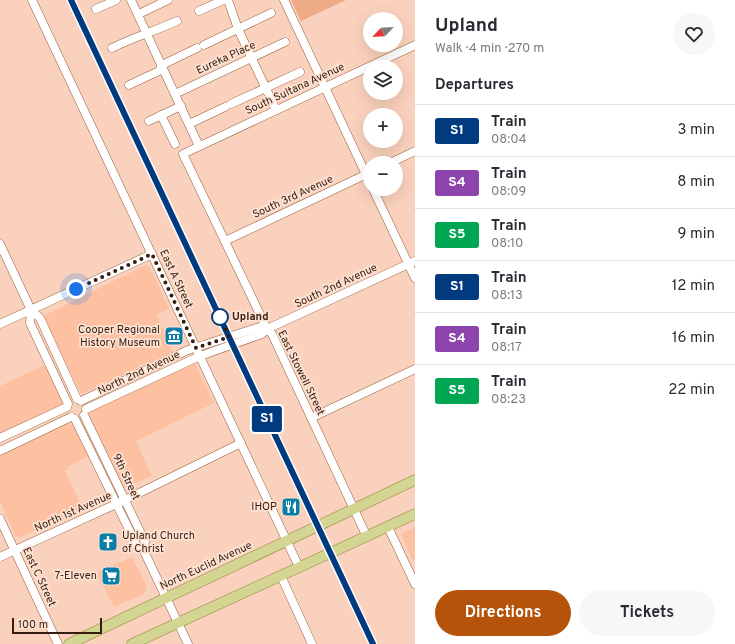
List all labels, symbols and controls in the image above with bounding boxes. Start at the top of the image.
north arrow [363,12,403,52]
map controls [363,12,403,196]
button: heart [673,13,715,55]
text: Upland [435,14,498,38]
street label: Eureka Place [194,38,258,78]
text: Walk · 4 min · 270 m [435,41,544,57]
street label: South Sultana Avenue [243,60,347,118]
button: layers [363,60,403,100]
text: Departures [435,76,514,95]
button: + [363,108,403,148]
text: Train [491,113,527,132]
text: 3 min [677,121,715,140]
text: S1 [450,122,464,139]
text: 08:04 [491,132,527,148]
button: − [363,156,403,196]
text: Train [491,165,527,184]
street label: South 3rd Avenue [251,172,336,222]
text: 8 min [677,173,715,192]
text: S4 [448,174,466,191]
text: 08:09 [491,184,526,200]
text: Train [491,217,527,236]
text: 9 min [678,225,715,244]
text: S5 [448,226,466,243]
text: 08:10 [491,236,523,252]
street label: East A Street [156,247,196,311]
street label: South 2nd Avenue [292,261,380,311]
text: Train [491,269,527,288]
text: 12 min [672,277,715,296]
text: S1 [450,278,464,295]
your location [66,279,86,299]
text: 08:13 [491,288,523,304]
marker: Upland [211,308,229,326]
place label: Upland [232,310,269,324]
text: Train [491,321,527,340]
place label: Cooper Regional History Museum [78,323,160,350]
museum icon: Cooper Regional History Museum [163,325,185,347]
street label: East Stowell Street [274,328,328,418]
text: 16 min [672,329,715,348]
text: S4 [448,330,466,347]
text: 08:17 [491,340,522,356]
street label: North 2nd Avenue [96,348,182,398]
text: Train [491,373,527,392]
text: 22 min [668,381,715,400]
text: S5 [448,382,466,399]
text: 08:23 [491,392,526,408]
line badge: S1 [249,406,285,432]
text: S1 [260,410,274,427]
street label: 9th Street [109,452,143,502]
street label: North 1st Avenue [32,489,114,535]
restaurant icon: IHOP [280,496,302,518]
place label: IHOP [251,500,277,514]
place label: Upland Church of Christ [122,529,195,556]
church icon: Upland Church of Christ [97,531,119,553]
street label: North Euclid Avenue [158,538,254,593]
street label: East C Street [19,545,59,609]
supermarket icon: 7-Eleven [100,565,122,587]
place label: 7-Eleven [55,569,97,583]
button: Directions [435,590,571,636]
button: Tickets [579,590,715,636]
scale bar [12,616,102,635]
text: 100 m [18,618,48,632]

